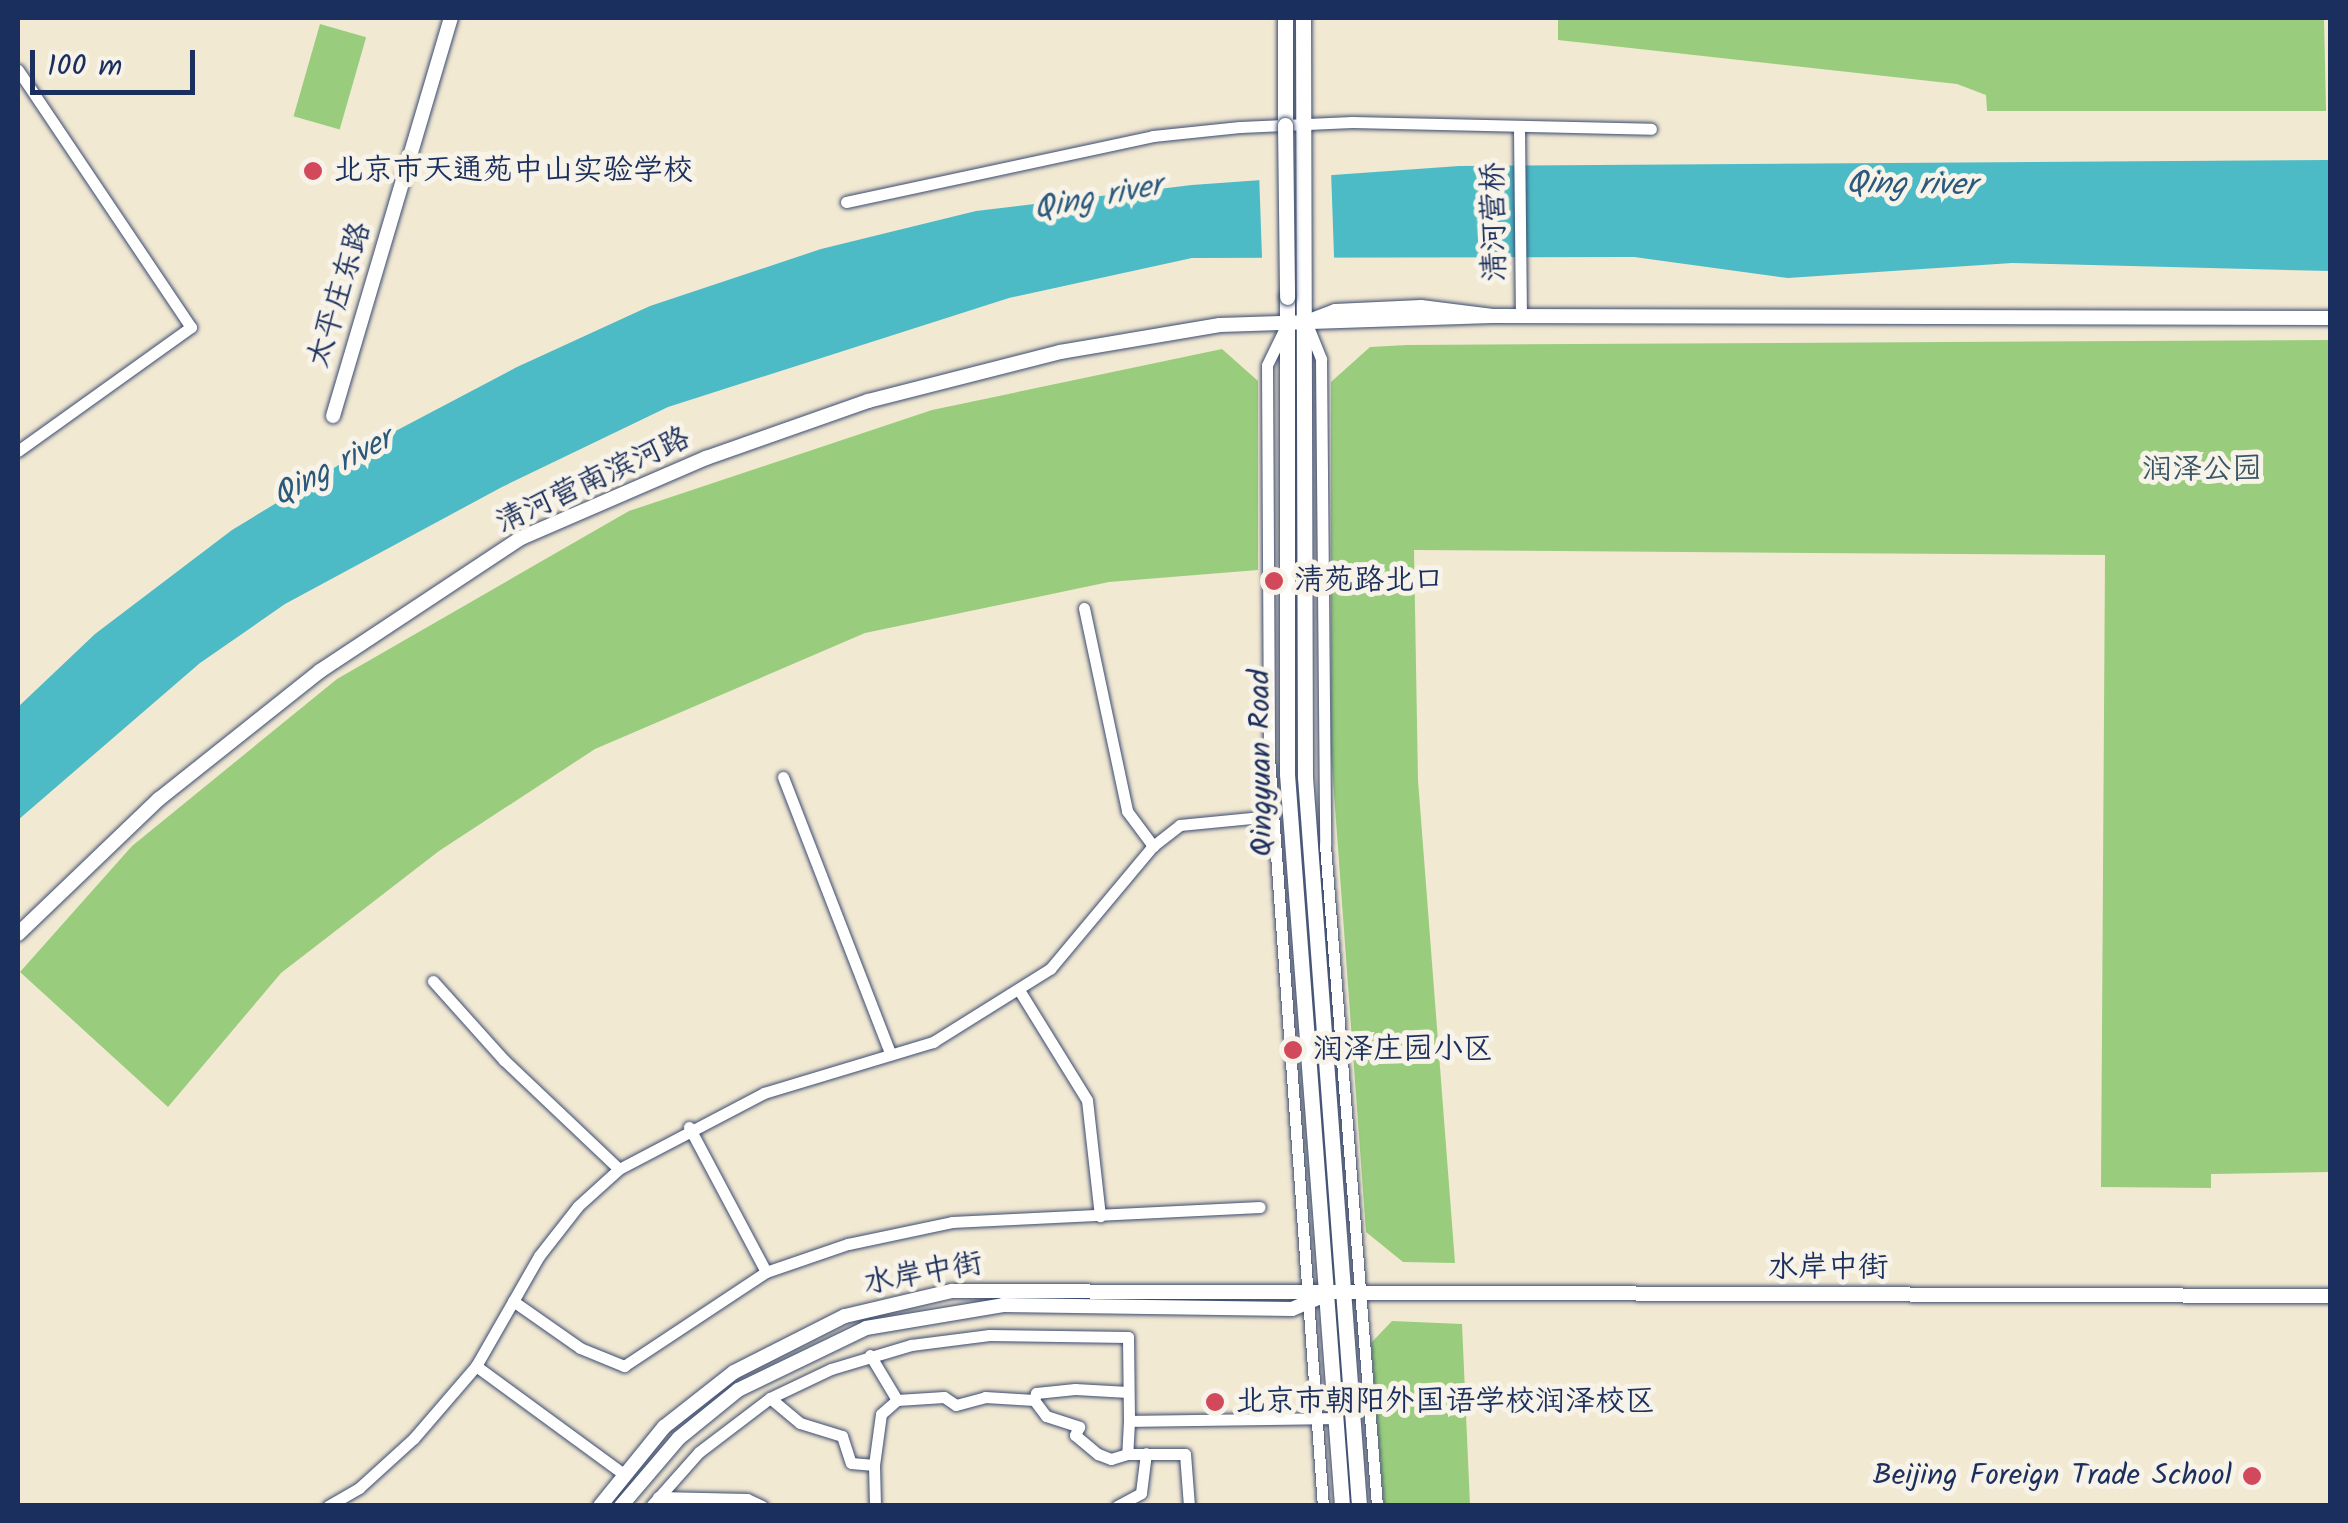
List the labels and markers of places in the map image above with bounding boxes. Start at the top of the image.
place label: 北京市天通苑中山实验学校 [333,153,693,189]
marker: 北京市天通苑中山实验学校 [302,160,324,182]
place label: 清苑路北口 [1294,563,1444,599]
marker: 清苑路北口 [1263,570,1285,592]
place label: 润泽庄园小区 [1313,1032,1493,1068]
marker: 润泽庄园小区 [1282,1039,1304,1061]
place label: 北京市朝阳外国语学校润泽校区 [1235,1384,1655,1420]
marker: 北京市朝阳外国语学校润泽校区 [1204,1391,1226,1413]
place label: Beijing Foreign Trade School [1873,1458,2232,1494]
marker: Beijing Foreign Trade School [2241,1465,2263,1487]

